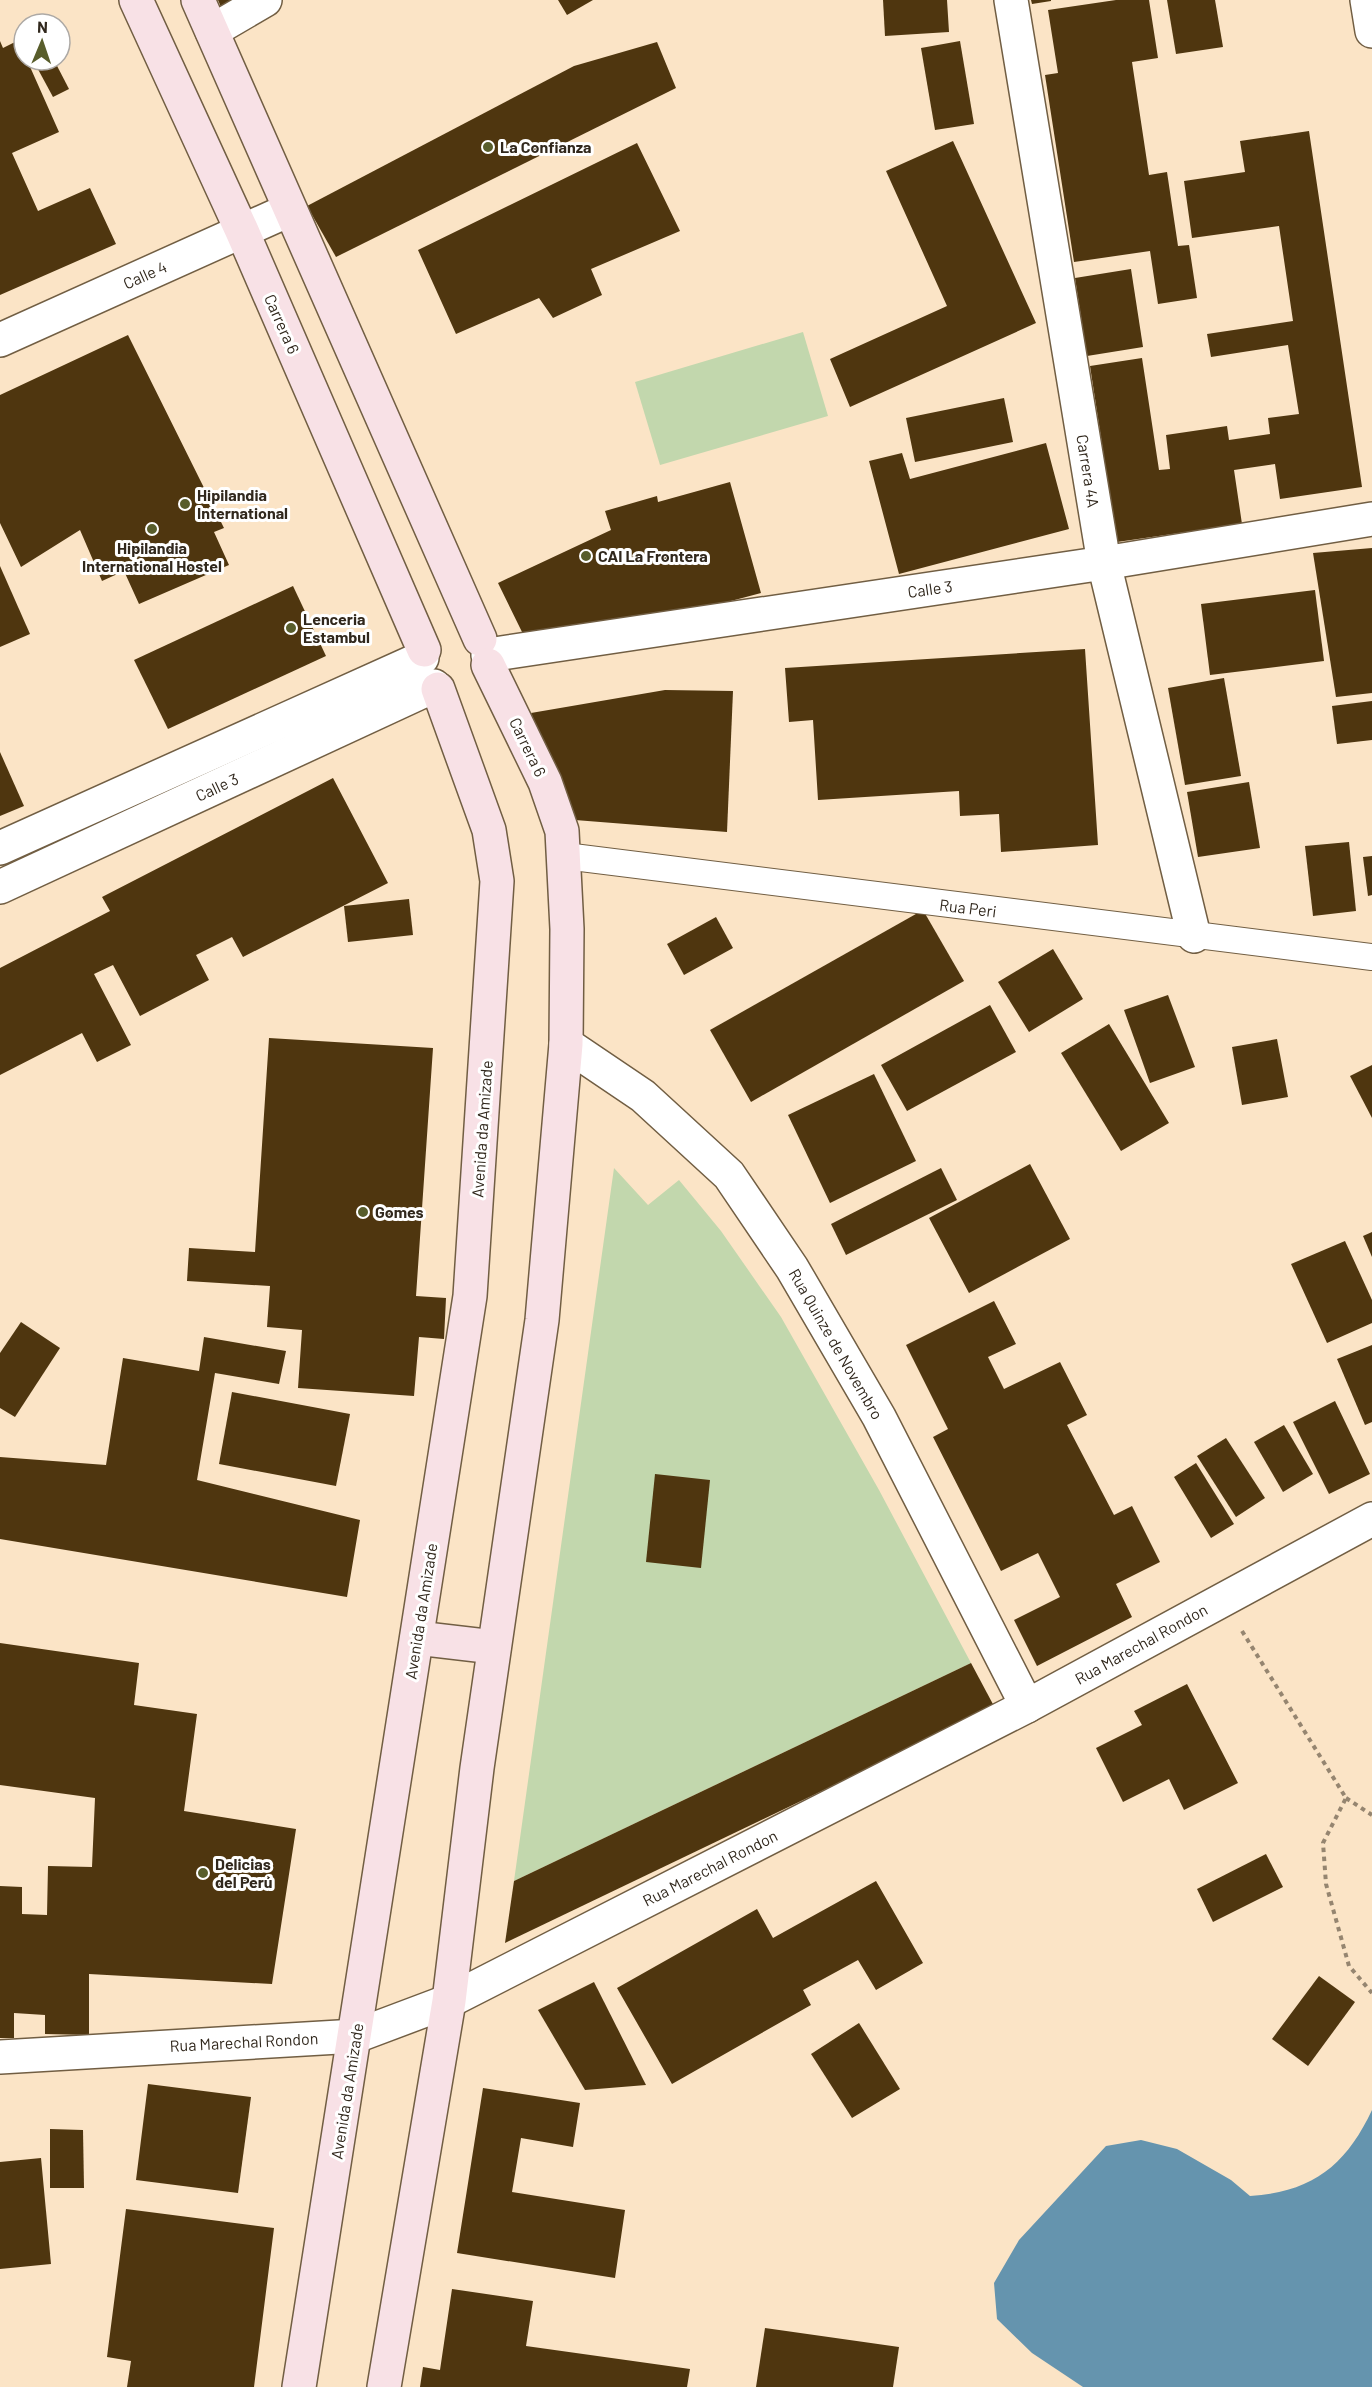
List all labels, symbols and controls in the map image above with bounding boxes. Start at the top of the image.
north arrow [12,12,72,72]
text: N [37,17,48,36]
place label: La Confianza [500,137,591,156]
marker: La Confianza [481,140,495,154]
street label: Calle 4 [120,257,170,293]
street label: Carrera 6 [261,291,304,357]
street label: Carrera 4A [1073,433,1104,509]
place label: Hipilandia International [197,485,288,522]
marker: Hipilandia International [178,497,192,511]
marker: Hipilandia International Hostel [145,522,159,536]
place label: Hipilandia International Hostel [82,538,222,575]
place label: CAI La Frontera [598,546,708,565]
marker: CAI La Frontera [579,549,593,563]
street label: Calle 3 [906,576,954,601]
place label: Lenceria Estambul [303,609,370,646]
marker: Lenceria Estambul [284,621,298,635]
street label: Carrera 6 [506,714,551,779]
street label: Calle 3 [192,768,241,805]
street label: Rua Peri [938,895,998,920]
street label: Avenida da Amizade [467,1060,496,1198]
place label: Gomes [375,1202,424,1221]
marker: Gomes [356,1205,370,1219]
street label: Rua Quinze de Novembro [785,1265,887,1423]
street label: Avenida da Amizade [400,1541,441,1680]
street label: Rua Marechal Rondon [1071,1599,1210,1688]
street label: Rua Marechal Rondon [639,1825,780,1910]
place label: Delicias del Perú [215,1854,273,1891]
marker: Delicias del Perú [196,1866,210,1880]
street label: Avenida da Amizade [326,2021,367,2160]
street label: Rua Marechal Rondon [169,2028,319,2055]

